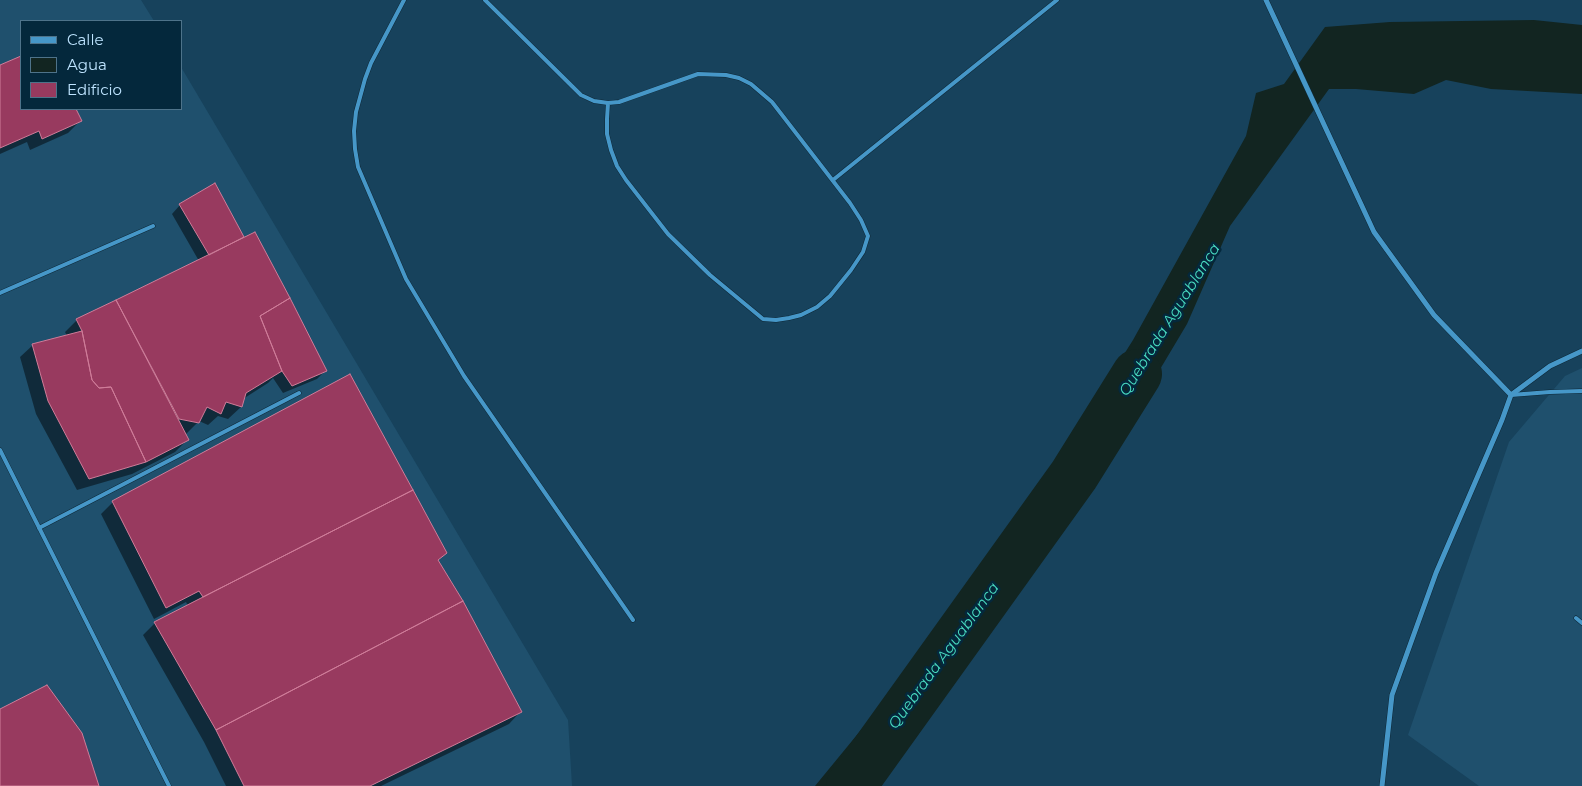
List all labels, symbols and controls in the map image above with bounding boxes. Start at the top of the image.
legend [20,20,182,110]
text: Calle [67,30,104,49]
text: Agua [67,55,107,74]
text: Edificio [67,80,122,99]
water label: Quebrada Aguablanca [1116,240,1224,400]
water label: Quebrada Aguablanca [885,579,1003,733]

